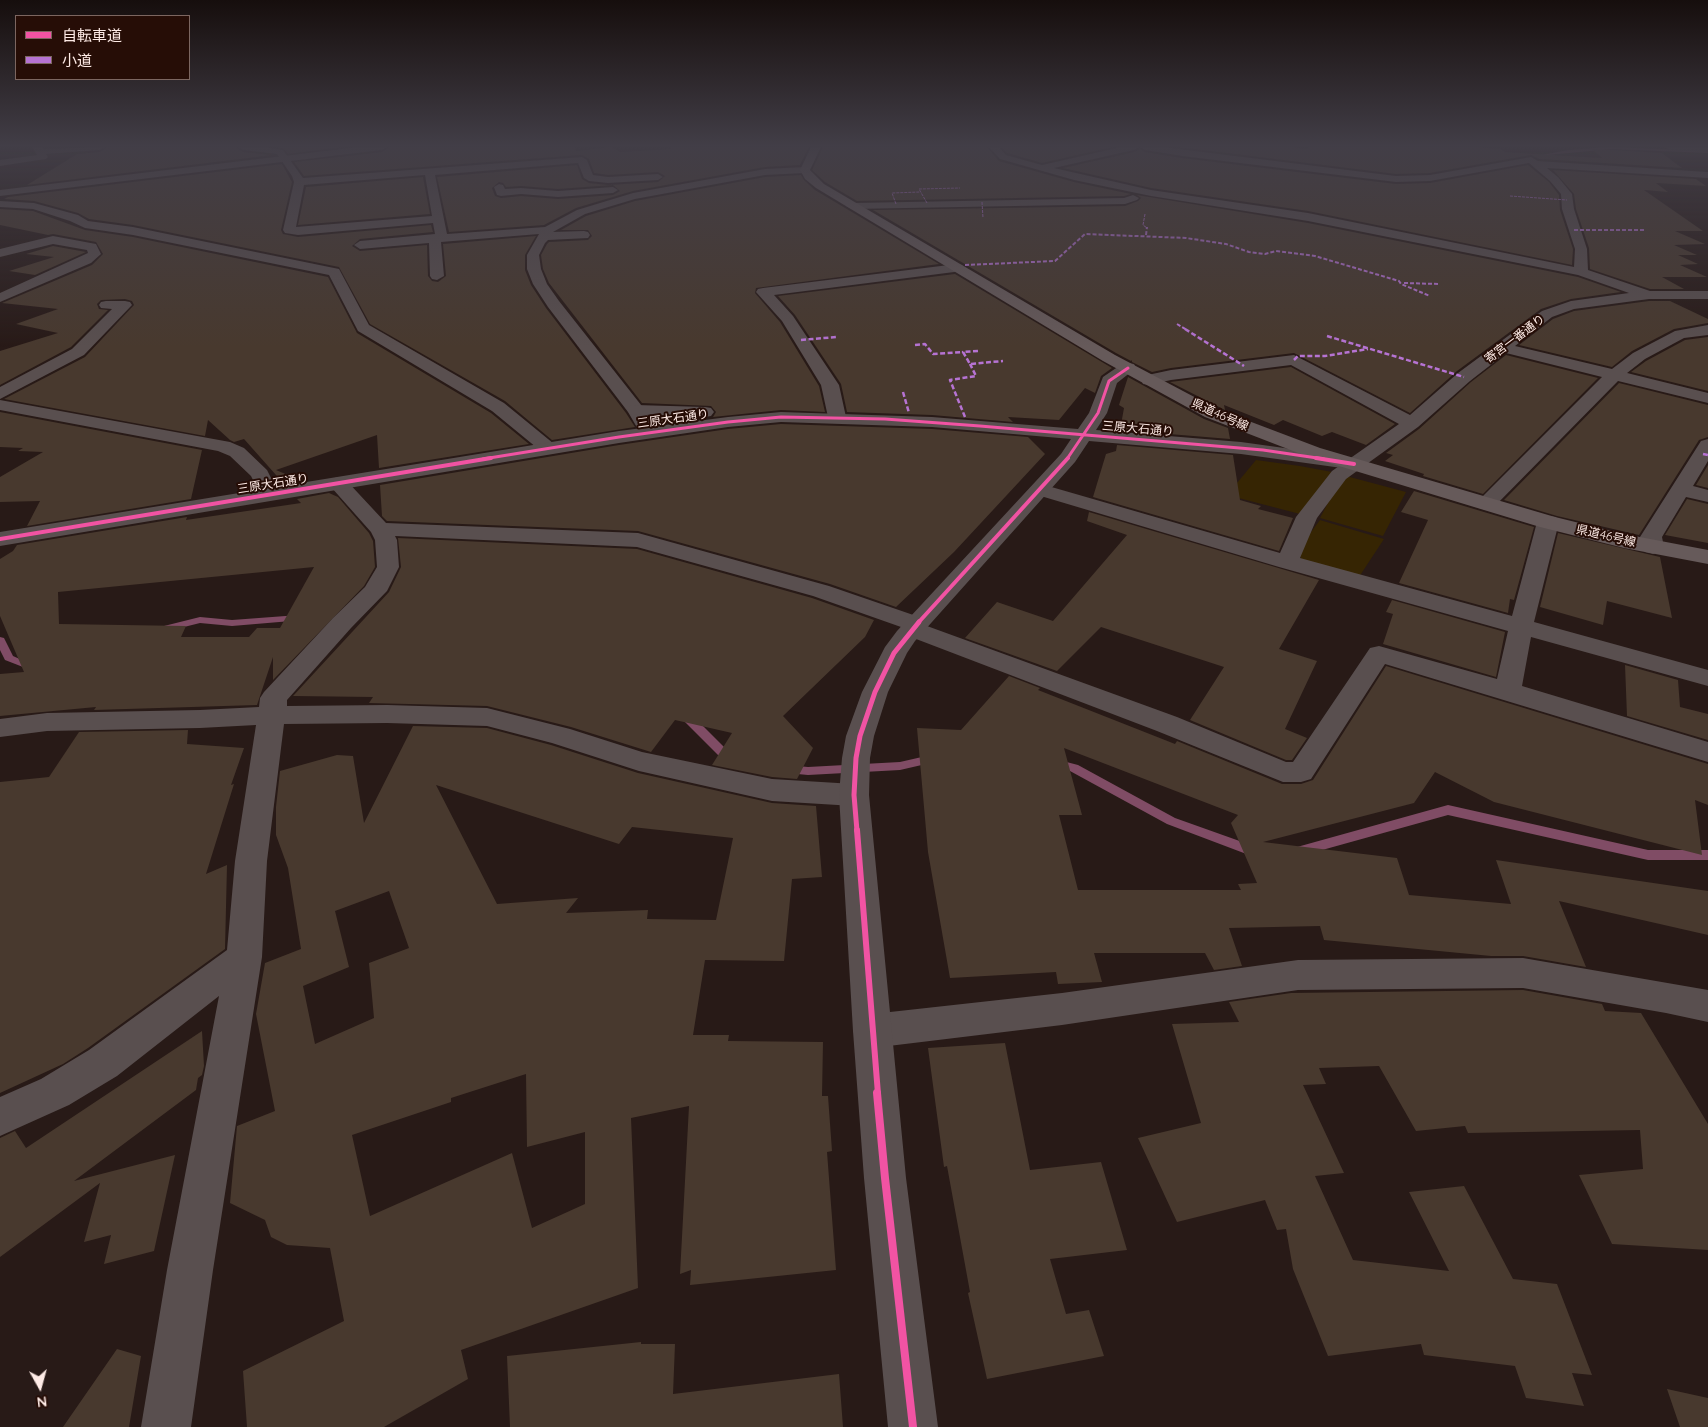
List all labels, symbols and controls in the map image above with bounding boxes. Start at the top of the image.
legend [15,15,190,80]
text: 自転車道 [62,26,122,45]
text: 小道 [62,51,92,70]
street label: 寄宮一番通り [1482,312,1548,366]
street label: 県道46号線 [1189,396,1251,434]
street label: 三原大石通り [636,407,710,431]
street label: 三原大石通り [1102,419,1174,439]
street label: 三原大石通り [236,471,310,497]
street label: 県道46号線 [1575,522,1637,550]
north arrow [15,1362,65,1412]
text: N [36,1392,48,1411]

